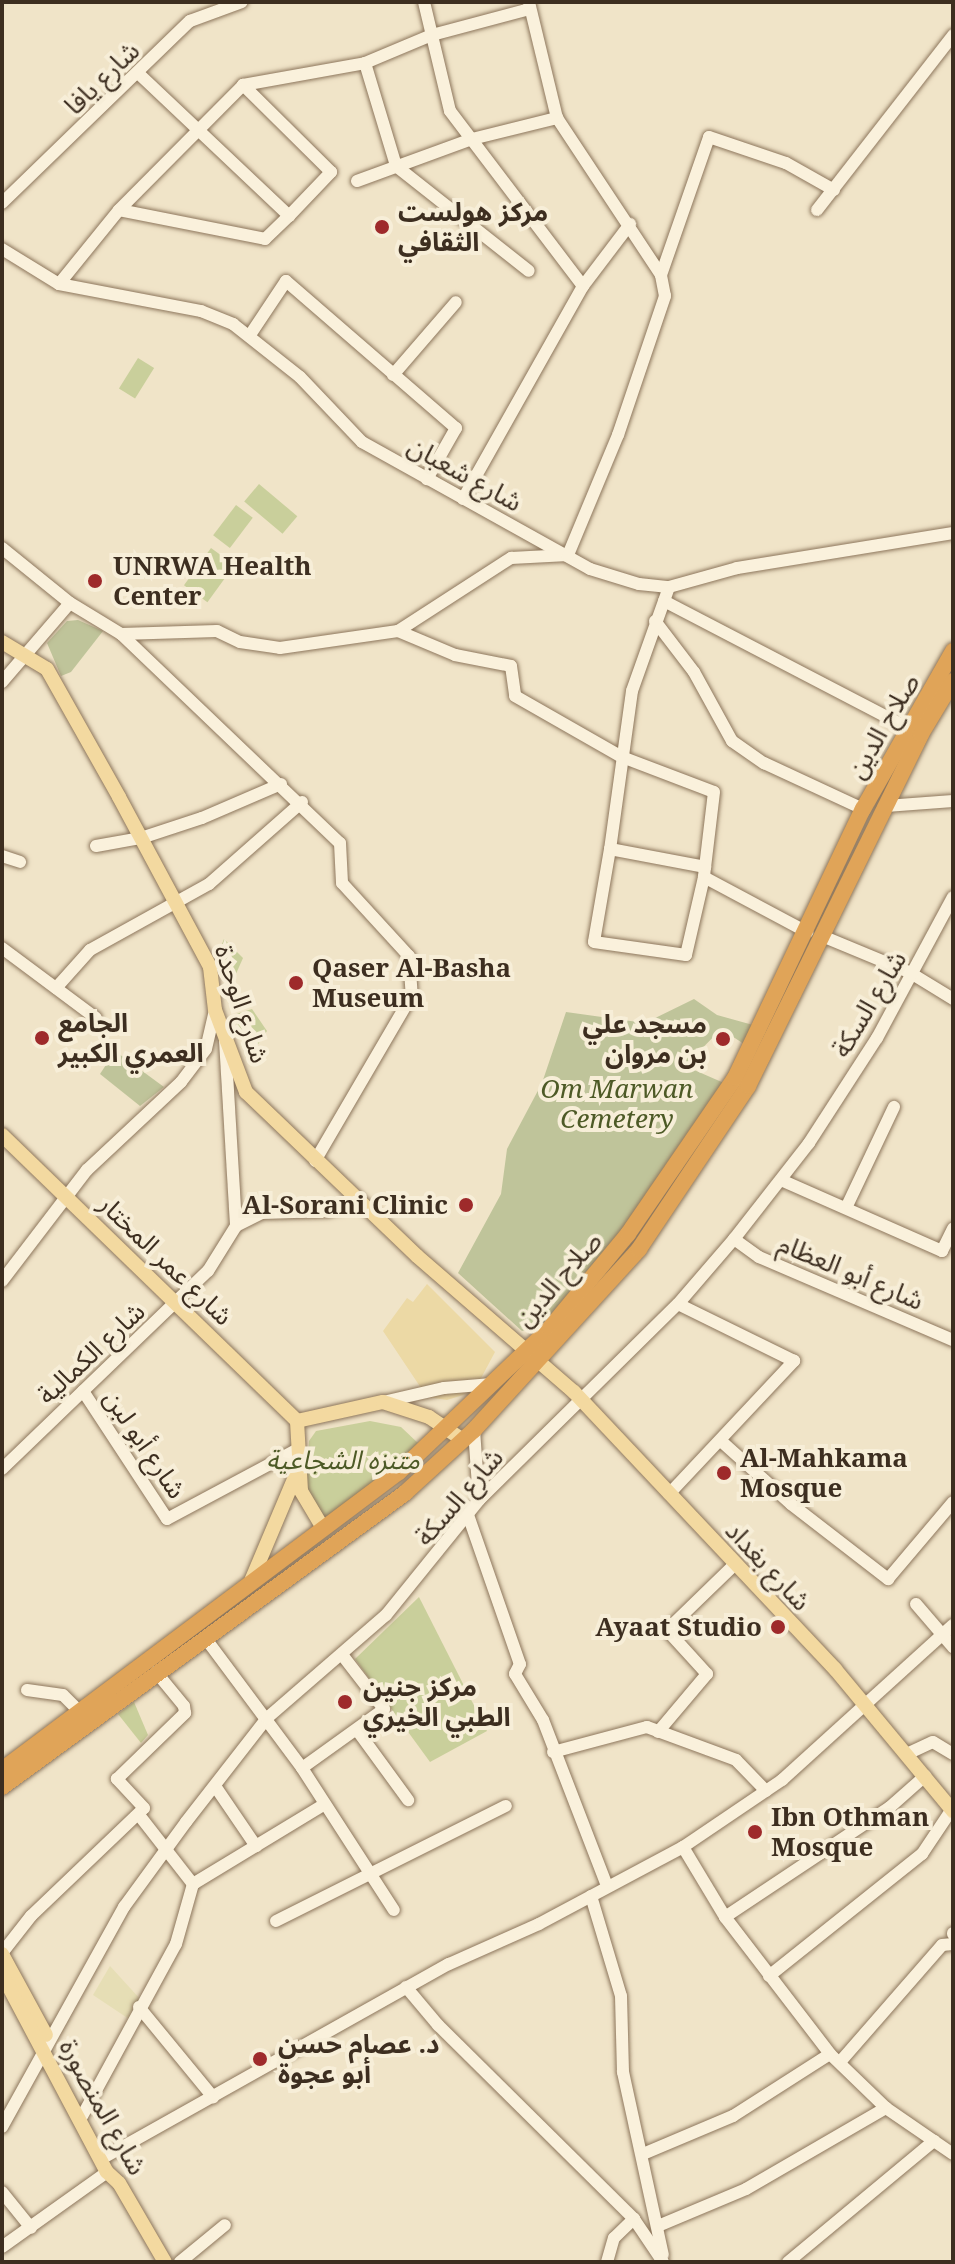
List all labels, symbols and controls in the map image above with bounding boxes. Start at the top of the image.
street label: شارع يافا [58,35,146,121]
place label: مركز هولست الثقافي [398,196,548,258]
marker: مركز هولست الثقافي [373,218,391,236]
street label: شارع شعبان [402,430,528,518]
place label: UNRWA Health Center [113,550,312,612]
marker: UNRWA Health Center [84,570,106,592]
street label: صلاح الدين [841,668,925,784]
street label: شارع الوحدة [208,941,276,1067]
street label: شارع السكة [825,945,913,1063]
place label: Qaser Al-Basha Museum [312,952,511,1014]
marker: Qaser Al-Basha Museum [287,974,305,992]
place label: الجامع العمري الكبير [58,1007,204,1068]
place label: مسجد علي بن مروان [583,1008,707,1070]
marker: الجامع العمري الكبير [33,1029,51,1047]
marker: مسجد علي بن مروان [714,1030,732,1048]
park label: Om Marwan Cemetery [541,1073,693,1134]
street label: شارع عمر المختار [93,1188,239,1332]
place label: Al-Sorani Clinic [242,1189,448,1221]
marker: Al-Sorani Clinic [455,1194,477,1216]
street label: صلاح الدين [508,1225,608,1333]
street label: شارع أبو العظام [774,1227,928,1317]
street label: شارع الكمالية [31,1295,151,1411]
street label: شارع أبو لبن [97,1384,193,1504]
street label: شارع السكة [408,1442,510,1552]
place label: Al-Mahkama Mosque [740,1442,908,1504]
park label: متنزه الشجاعية [266,1444,420,1476]
marker: Al-Mahkama Mosque [715,1464,733,1482]
street label: شارع بغداد [719,1515,817,1617]
place label: Ayaat Studio [595,1611,762,1643]
marker: Ayaat Studio [769,1618,787,1636]
place label: مركز جنين الطبي الخيري [363,1671,511,1732]
marker: مركز جنين الطبي الخيري [334,1691,356,1713]
place label: Ibn Othman Mosque [771,1801,929,1862]
marker: Ibn Othman Mosque [746,1823,764,1841]
place label: د. عصام حسن أبو عجوة [278,2028,439,2090]
street label: شارع المنصورة [53,2034,153,2180]
marker: د. عصام حسن أبو عجوة [249,2048,271,2070]

